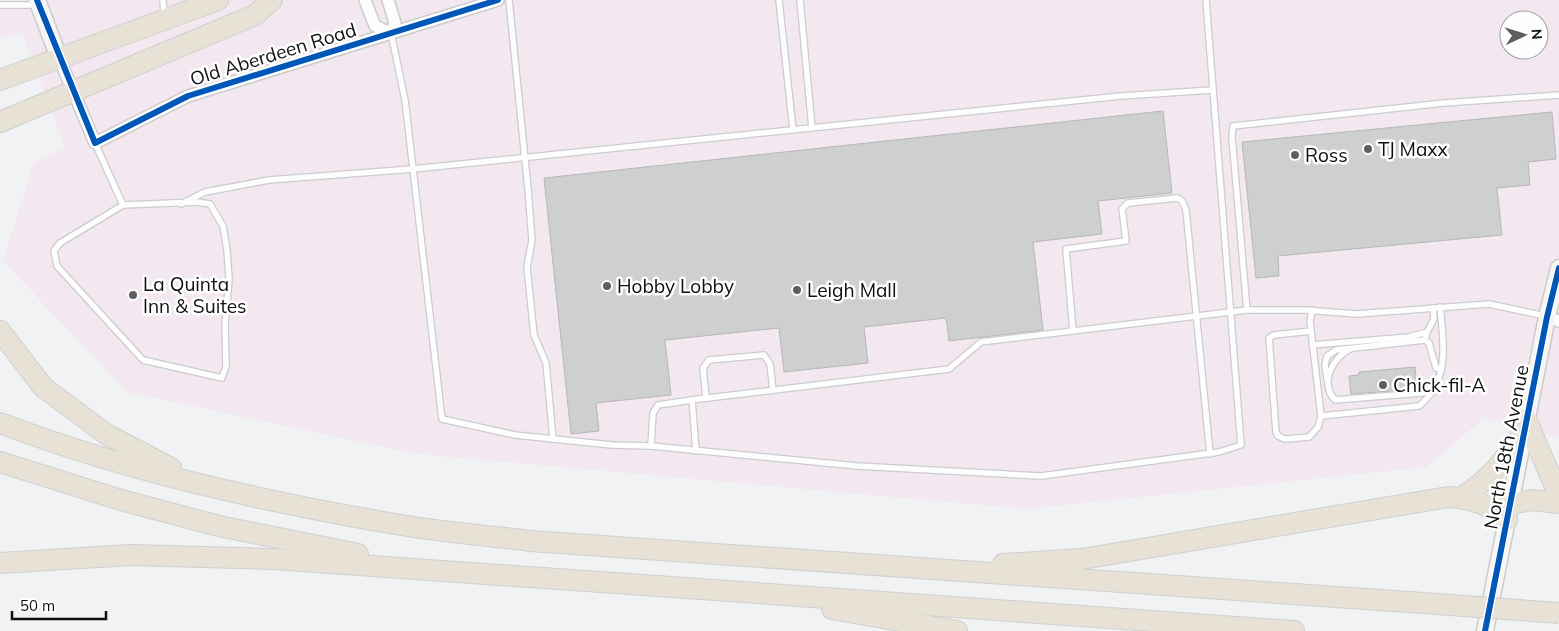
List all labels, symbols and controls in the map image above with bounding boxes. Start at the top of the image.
north arrow [1499,10,1549,60]
street label: Old Aberdeen Road [187,17,359,91]
text: N [1528,28,1546,40]
place label: TJ Maxx [1378,137,1448,161]
place label: Ross [1305,143,1348,167]
marker: TJ Maxx [1362,143,1374,155]
marker: Ross [1289,149,1301,161]
place label: La Quinta Inn & Suites [143,272,247,318]
place label: Hobby Lobby [617,274,734,298]
place label: Leigh Mall [807,278,896,302]
marker: Hobby Lobby [601,280,613,292]
marker: Leigh Mall [791,284,803,296]
marker: La Quinta Inn & Suites [127,289,139,301]
street label: North 18th Avenue [1478,363,1534,531]
place label: Chick-fil-A [1393,373,1486,397]
marker: Chick-fil-A [1377,379,1389,391]
scale bar [12,588,106,620]
text: 50 m [20,596,55,615]

